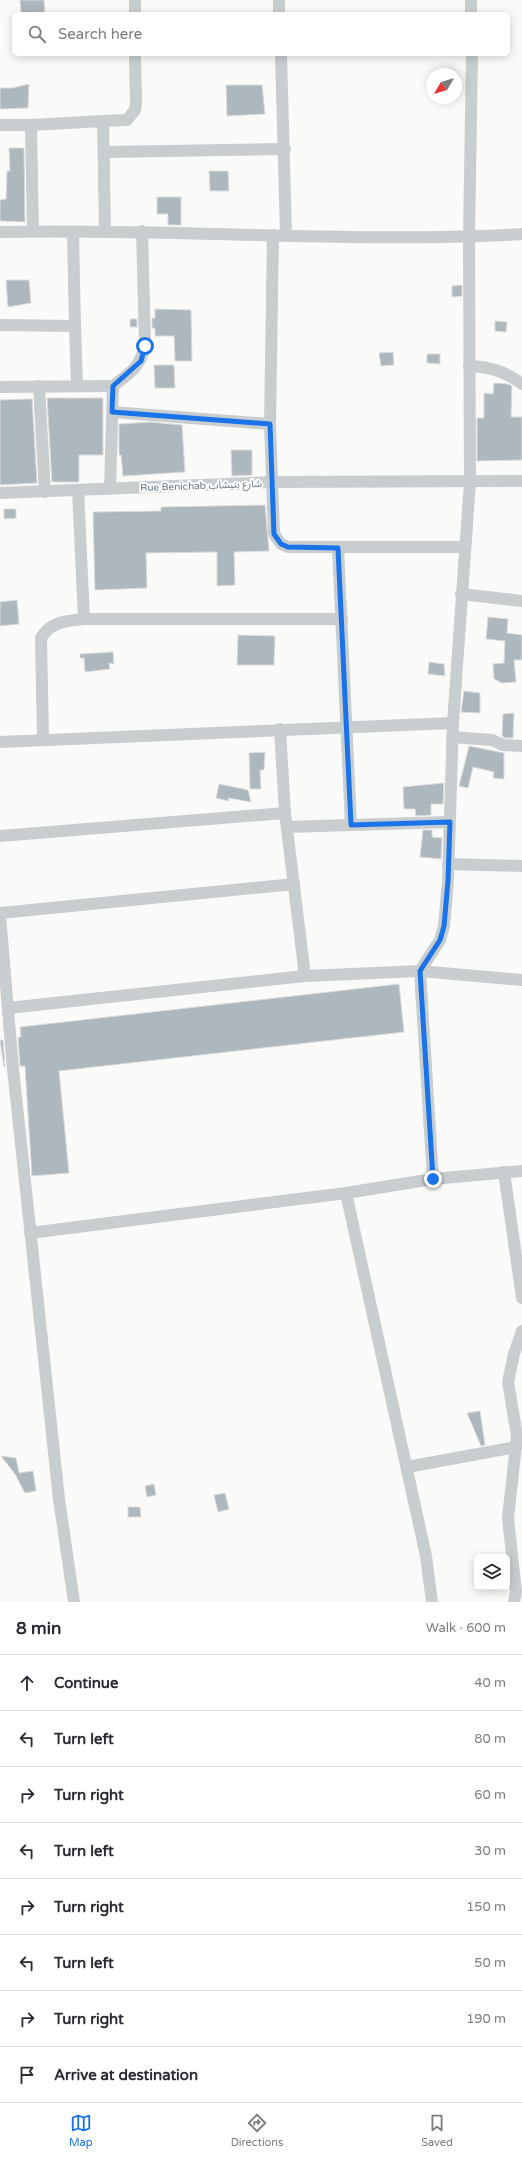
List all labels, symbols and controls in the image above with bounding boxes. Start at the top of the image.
search box [12,12,510,56]
icon: search [26,23,48,45]
text: Search here [58,25,142,43]
north arrow [426,68,462,104]
route start [136,337,154,355]
street label: Rue Benichab شارع بنيشاب [140,478,262,495]
route end [424,1170,442,1188]
map controls [474,1554,510,1590]
button: layers [474,1554,510,1590]
text: 8 min [16,1618,61,1639]
text: Walk · 600 m [426,1620,506,1636]
icon: ahead [16,1672,38,1694]
text: Continue [54,1674,118,1692]
text: 40 m [474,1675,506,1691]
icon: left [16,1728,38,1750]
text: Turn left [54,1730,114,1748]
text: 80 m [474,1731,506,1747]
icon: right [16,1784,38,1806]
text: Turn right [54,1786,124,1804]
text: 60 m [474,1787,506,1803]
icon: left [16,1840,38,1862]
text: Turn left [54,1842,114,1860]
text: 30 m [474,1843,506,1859]
icon: right [16,1896,38,1918]
text: Turn right [54,1898,124,1916]
text: 150 m [466,1899,506,1915]
icon: left [16,1952,38,1974]
text: Turn left [54,1954,114,1972]
text: 50 m [474,1955,506,1971]
icon: right [16,2008,38,2030]
text: Turn right [54,2010,124,2028]
text: 190 m [466,2011,506,2027]
icon: arrive [16,2064,38,2086]
text: Arrive at destination [54,2066,198,2084]
tab: Map [69,2112,93,2149]
tab: Directions [231,2112,283,2149]
tab: Saved [421,2112,453,2149]

